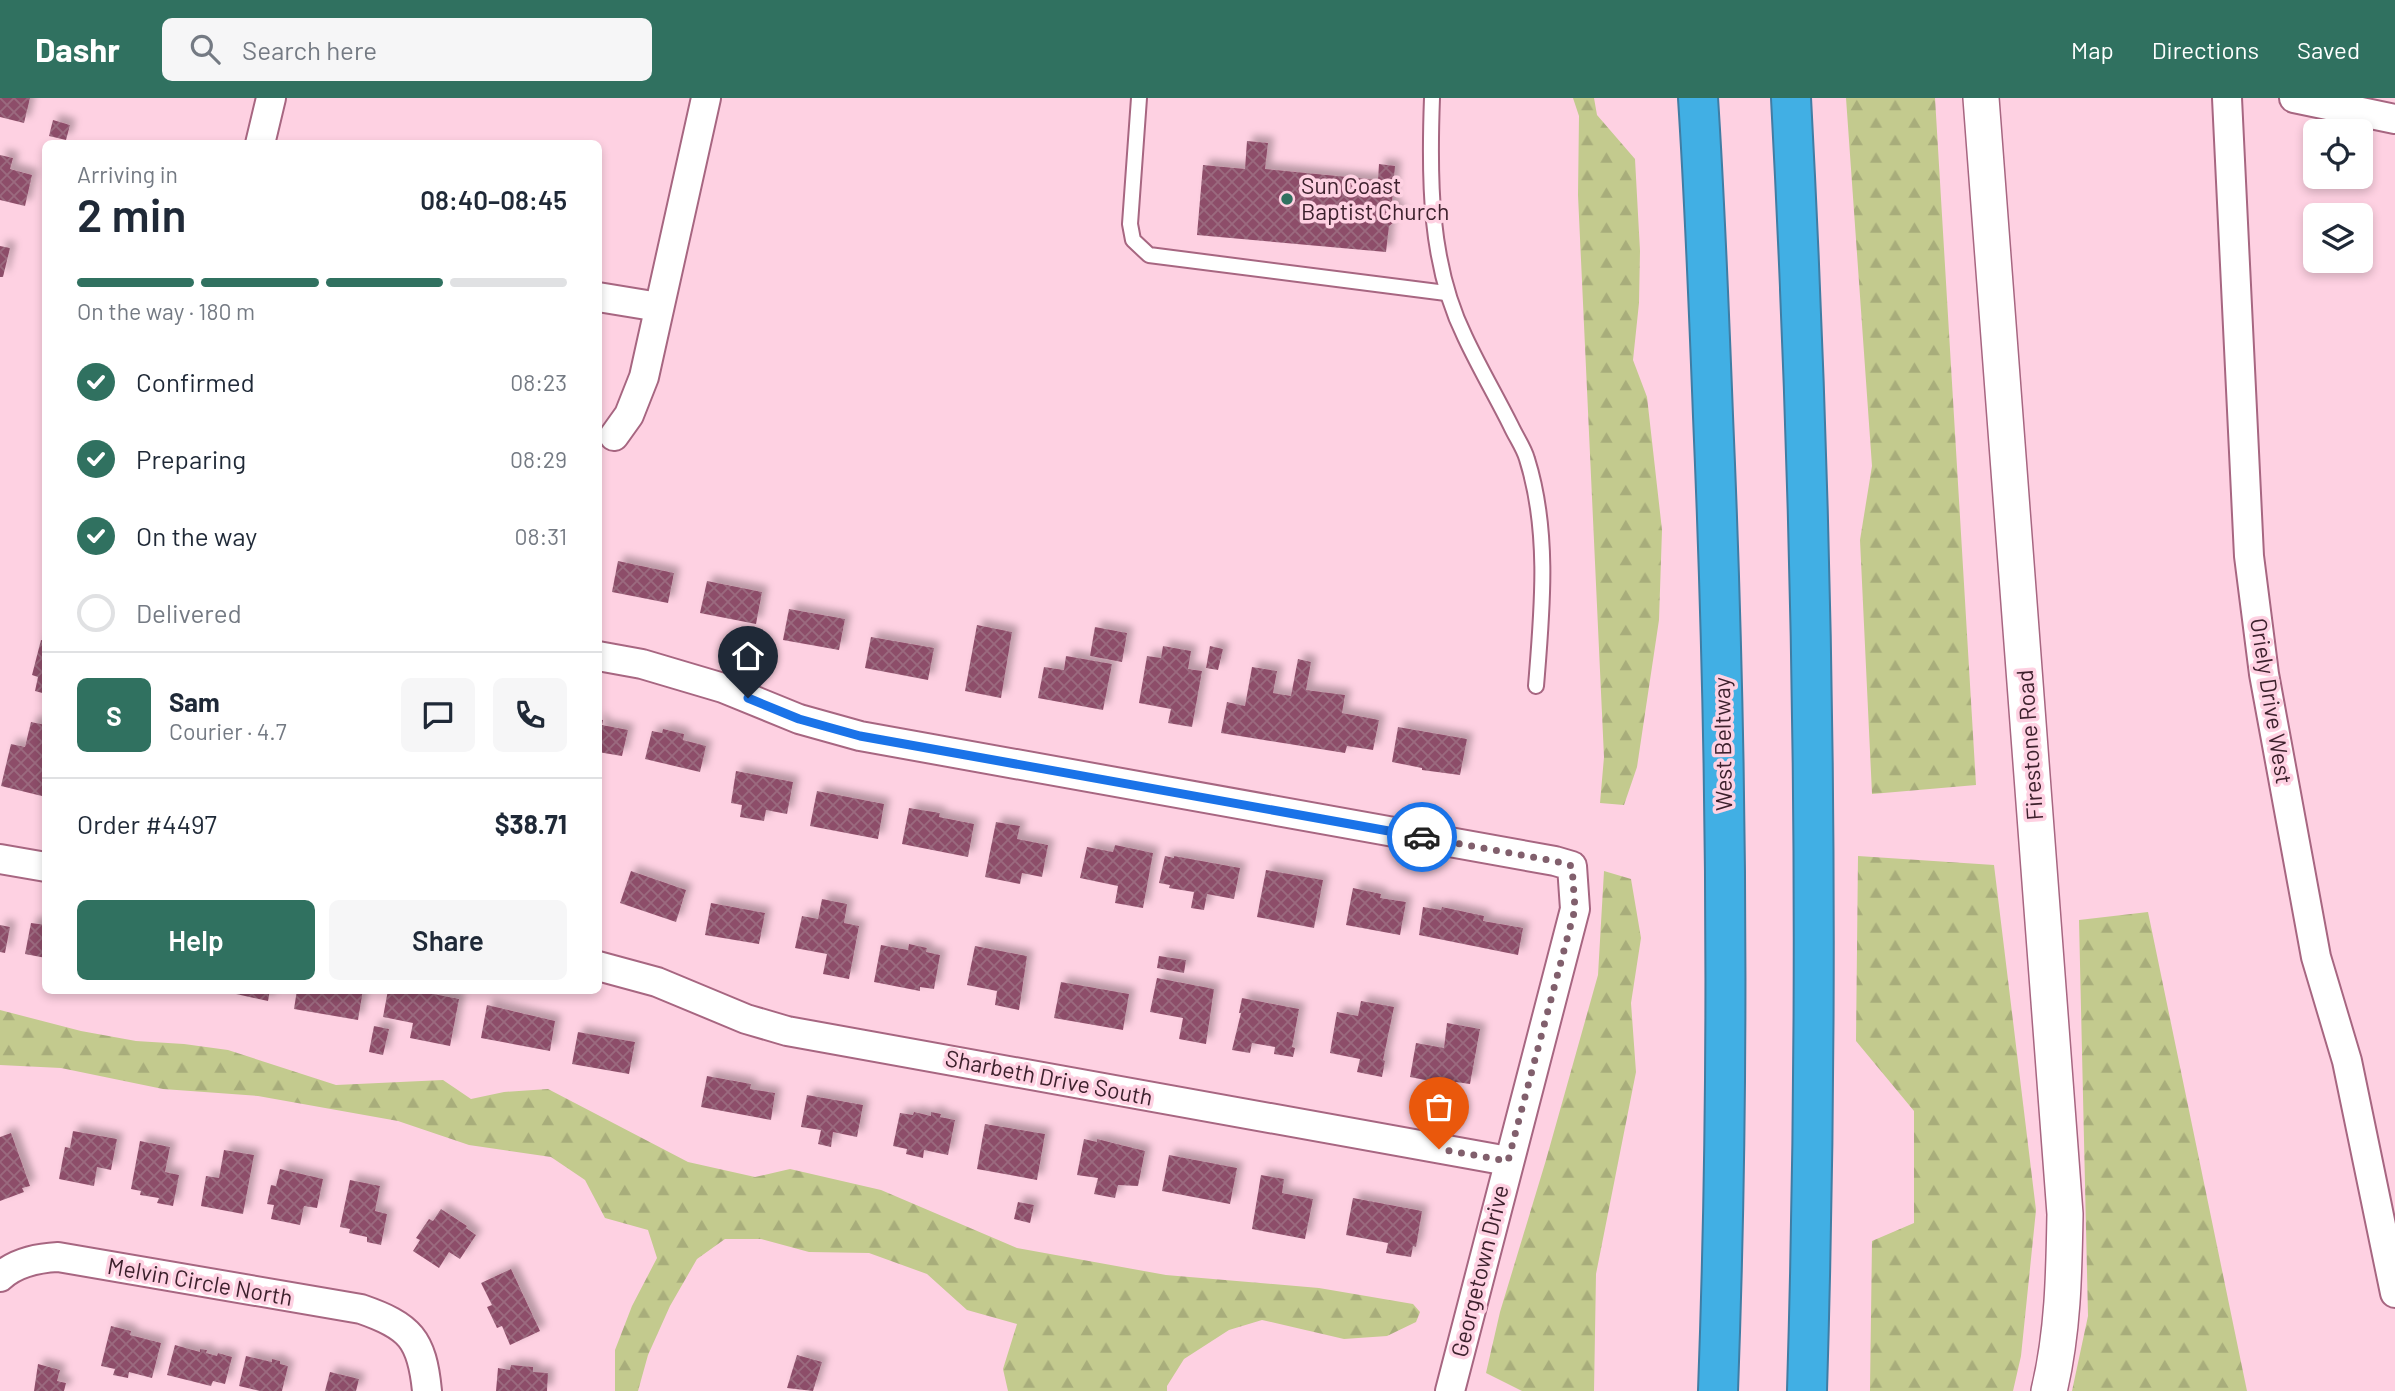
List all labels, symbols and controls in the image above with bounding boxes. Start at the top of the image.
search box [162,18,652,81]
text: Dashr [35,29,120,69]
icon: search [186,30,224,68]
text: Search here [242,34,377,65]
text: Map [2071,35,2114,64]
text: Directions [2152,35,2259,64]
text: Saved [2297,35,2360,64]
map controls [2303,119,2373,273]
button: locate [2303,119,2373,189]
text: Arriving in [77,160,178,188]
place label: Sun Coast Baptist Church [1301,171,1449,225]
text: 08:40–08:45 [420,184,567,215]
text: 2 min [77,186,186,241]
marker: Sun Coast Baptist Church [1279,191,1295,207]
button: layers [2303,203,2373,273]
text: On the way · 180 m [77,297,255,325]
icon: check [77,363,115,401]
text: Confirmed [136,366,255,397]
text: 08:23 [510,368,567,396]
icon: check [77,440,115,478]
text: Preparing [136,443,246,474]
text: 08:29 [510,445,567,473]
icon: check [77,517,115,555]
text: On the way [136,520,257,551]
text: 08:31 [514,522,567,550]
text: Delivered [136,597,242,628]
street label: Oriely Drive West [2245,616,2299,786]
pin [718,626,778,698]
icon: home [729,637,767,675]
street label: Firestone Road [2010,669,2048,821]
street label: West Beltway [1707,676,1737,811]
button: chat [401,678,475,752]
button: phone [493,678,567,752]
text: Sam [169,686,220,717]
text: S [106,700,122,731]
text: Courier · 4.7 [169,717,287,745]
courier [1387,802,1457,872]
text: Order #4497 [77,808,217,839]
text: $38.71 [495,808,567,839]
icon: car [1403,818,1441,856]
button: Help [77,900,315,980]
button: Share [329,900,567,980]
street label: Sharbeth Drive South [943,1043,1155,1111]
pin [1409,1077,1469,1149]
icon: bag [1420,1088,1458,1126]
street label: Georgetown Drive [1444,1182,1514,1360]
street label: Melvin Circle North [105,1251,295,1311]

